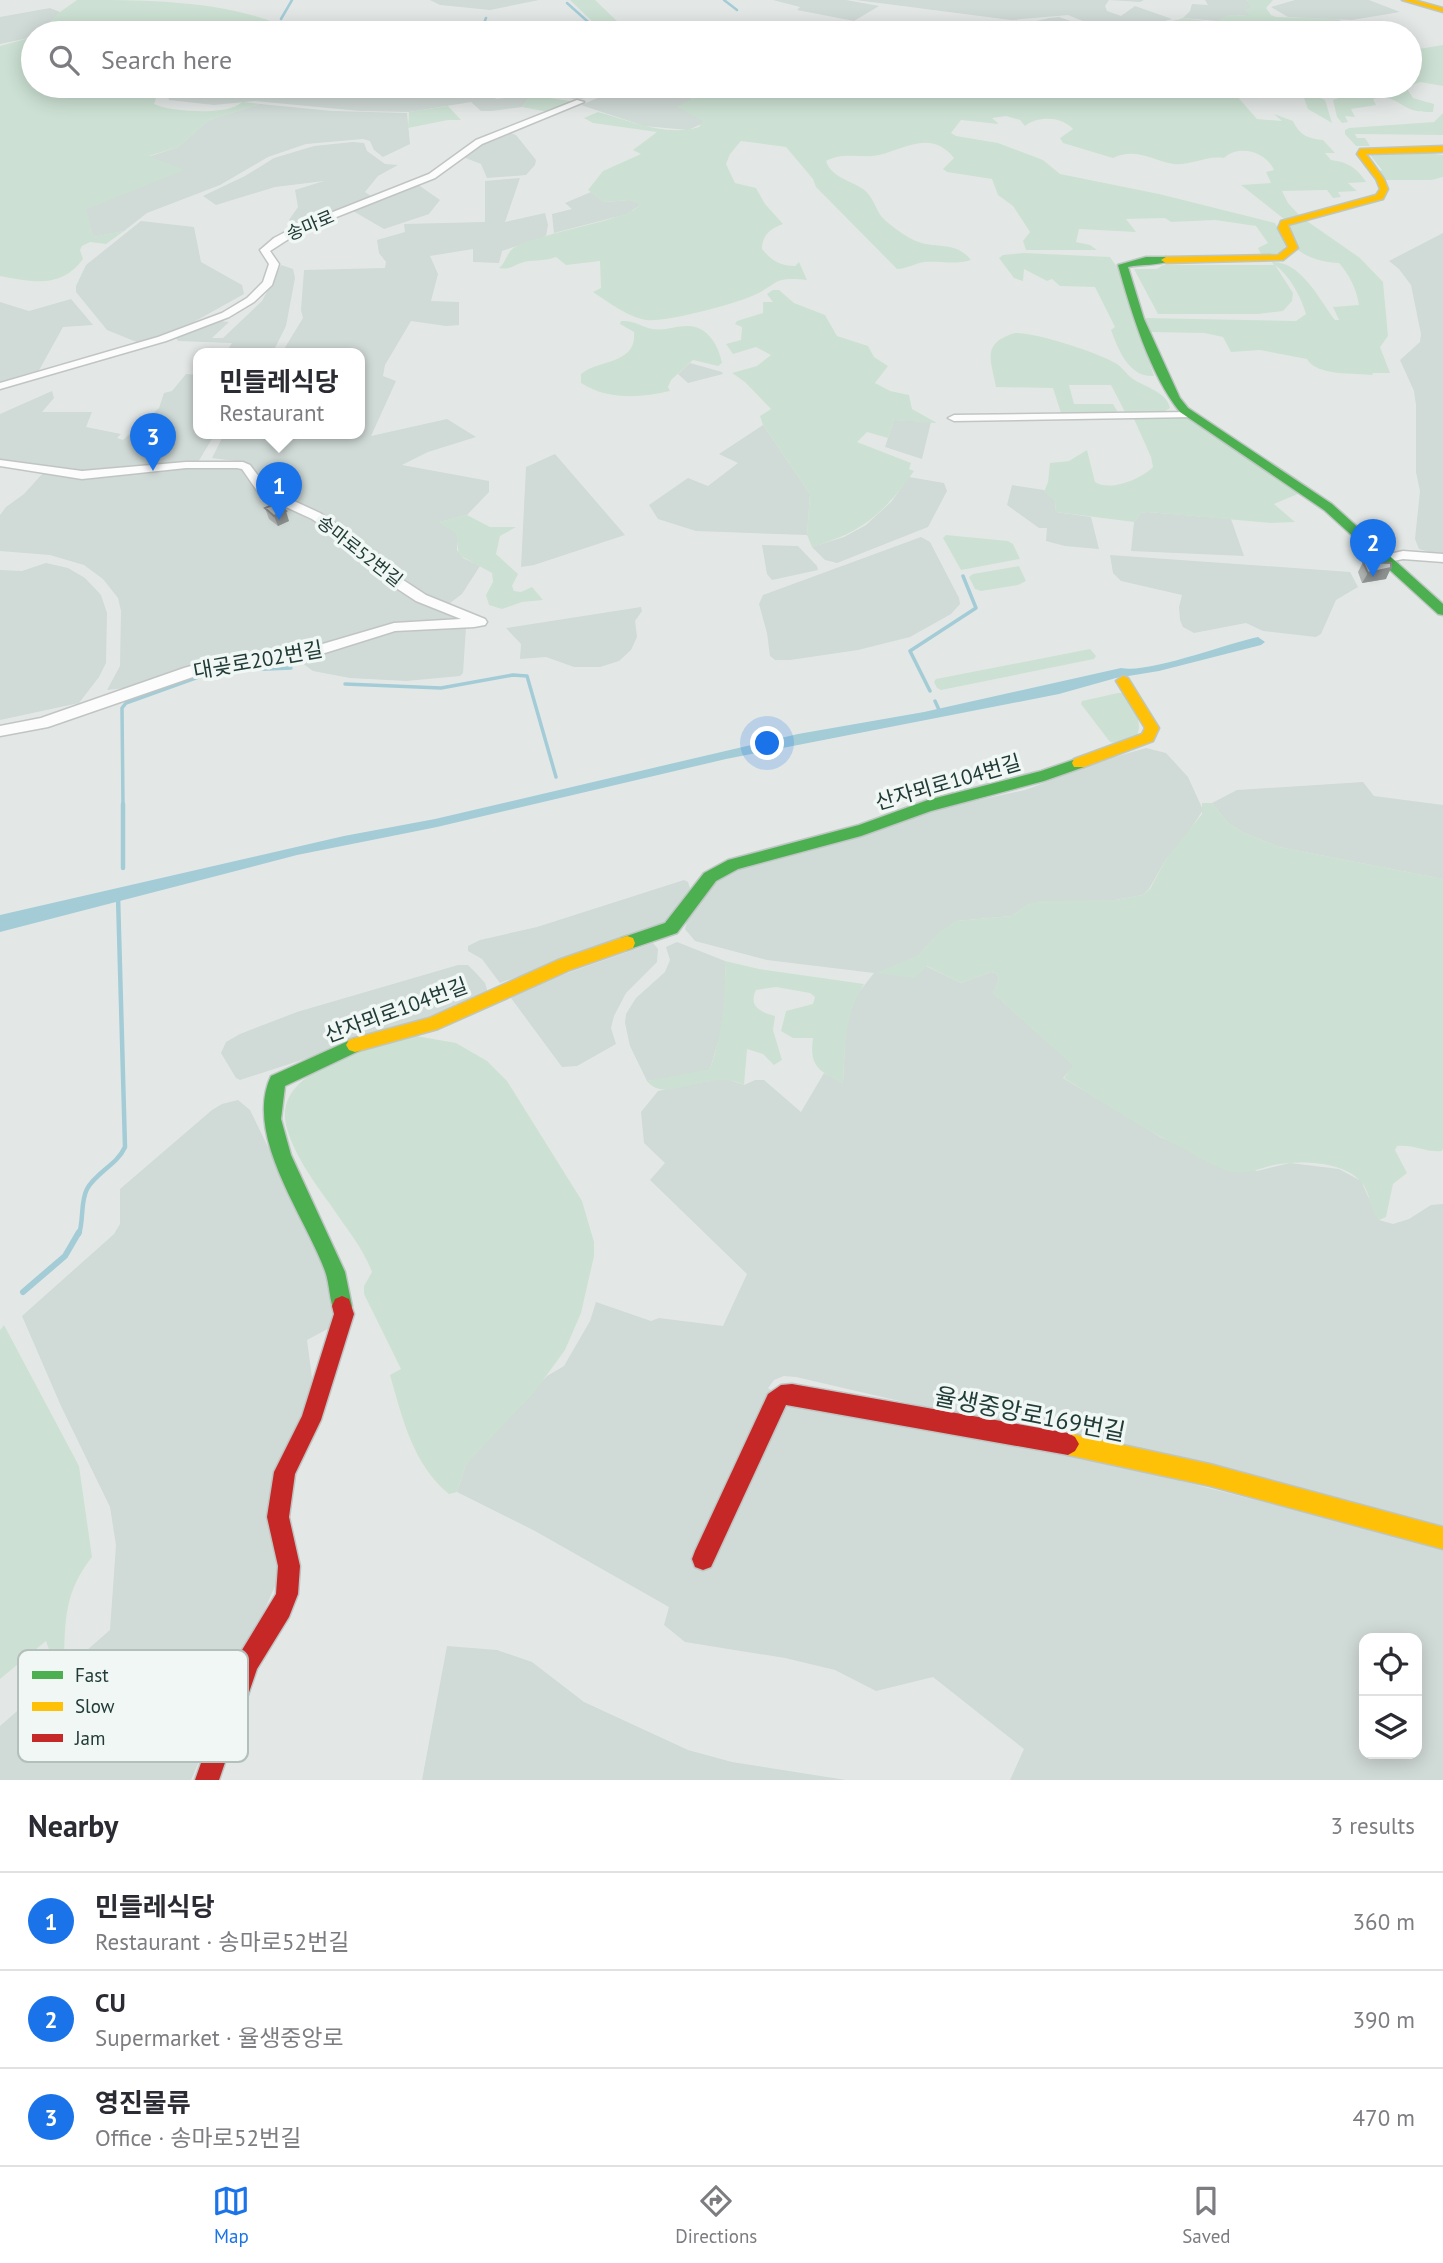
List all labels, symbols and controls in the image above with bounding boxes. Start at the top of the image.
search box [21,21,1422,98]
icon: search [45,41,83,79]
text: Search here [101,43,232,76]
street label: 송마로 [283,205,337,245]
popup [193,348,365,439]
text: 민들레식당 [219,365,339,398]
text: Restaurant [219,398,324,427]
pin: 3 [130,413,176,471]
pin: 1 [256,462,302,520]
street label: 송마로52번길 [313,510,407,592]
pin: 2 [1350,519,1396,577]
street label: 대곶로202번길 [191,635,325,685]
your location [750,726,784,760]
street label: 산자뫼로104번길 [872,748,1024,816]
street label: 산자뫼로104번길 [321,972,471,1048]
street label: 율생중앙로169번길 [932,1380,1128,1448]
map controls [1359,1633,1422,1759]
button: locate [1359,1633,1422,1696]
legend [18,1650,248,1762]
text: Fast [75,1663,109,1687]
text: Slow [75,1694,115,1718]
button: layers [1359,1696,1422,1759]
text: Jam [74,1726,105,1750]
text: Nearby [28,1806,118,1845]
text: 3 results [1331,1811,1415,1840]
text: 민들레식당 [95,1890,215,1923]
text: 1 [44,1907,58,1936]
text: 360 m [1353,1907,1415,1936]
text: Restaurant · 송마로52번길 [95,1927,349,1956]
text: CU [95,1986,126,2019]
text: 2 [44,2005,58,2034]
text: 390 m [1353,2005,1415,2034]
text: Supermarket · 율생중앙로 [95,2023,344,2052]
text: 영진물류 [95,2086,191,2119]
text: 3 [44,2103,58,2132]
text: 470 m [1353,2103,1415,2132]
text: Office · 송마로52번길 [95,2123,301,2152]
tab: Map [212,2182,250,2248]
tab: Directions [675,2182,757,2248]
tab: Saved [1182,2182,1231,2248]

